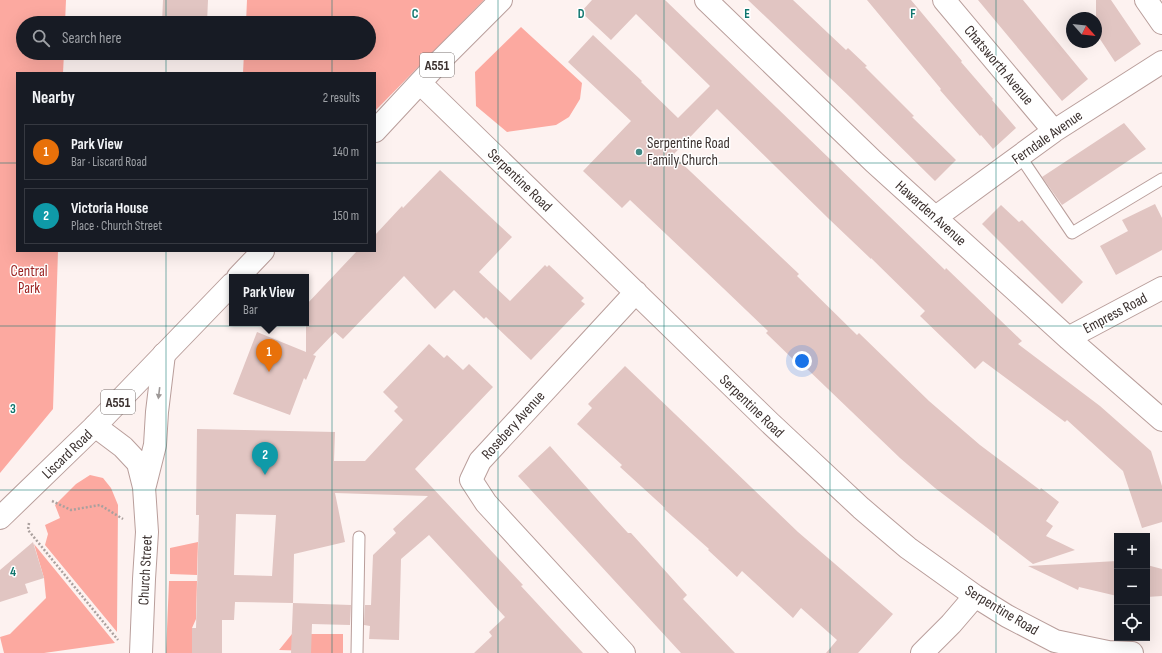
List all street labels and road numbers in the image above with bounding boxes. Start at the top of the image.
street label: Chatsworth Avenue [960,21,1038,109]
road number: A551 [420,53,454,77]
street label: Ferndale Avenue [1008,106,1086,169]
street label: Serpentine Road [483,145,556,216]
street label: Hawarden Avenue [891,176,970,250]
street label: Empress Road [1080,289,1151,338]
street label: Serpentine Road [715,371,788,442]
street label: Rosebery Avenue [478,387,549,464]
road number: A551 [101,390,135,414]
street label: Liscard Road [38,426,97,483]
street label: Church Street [134,534,157,606]
street label: Serpentine Road [961,581,1042,640]

